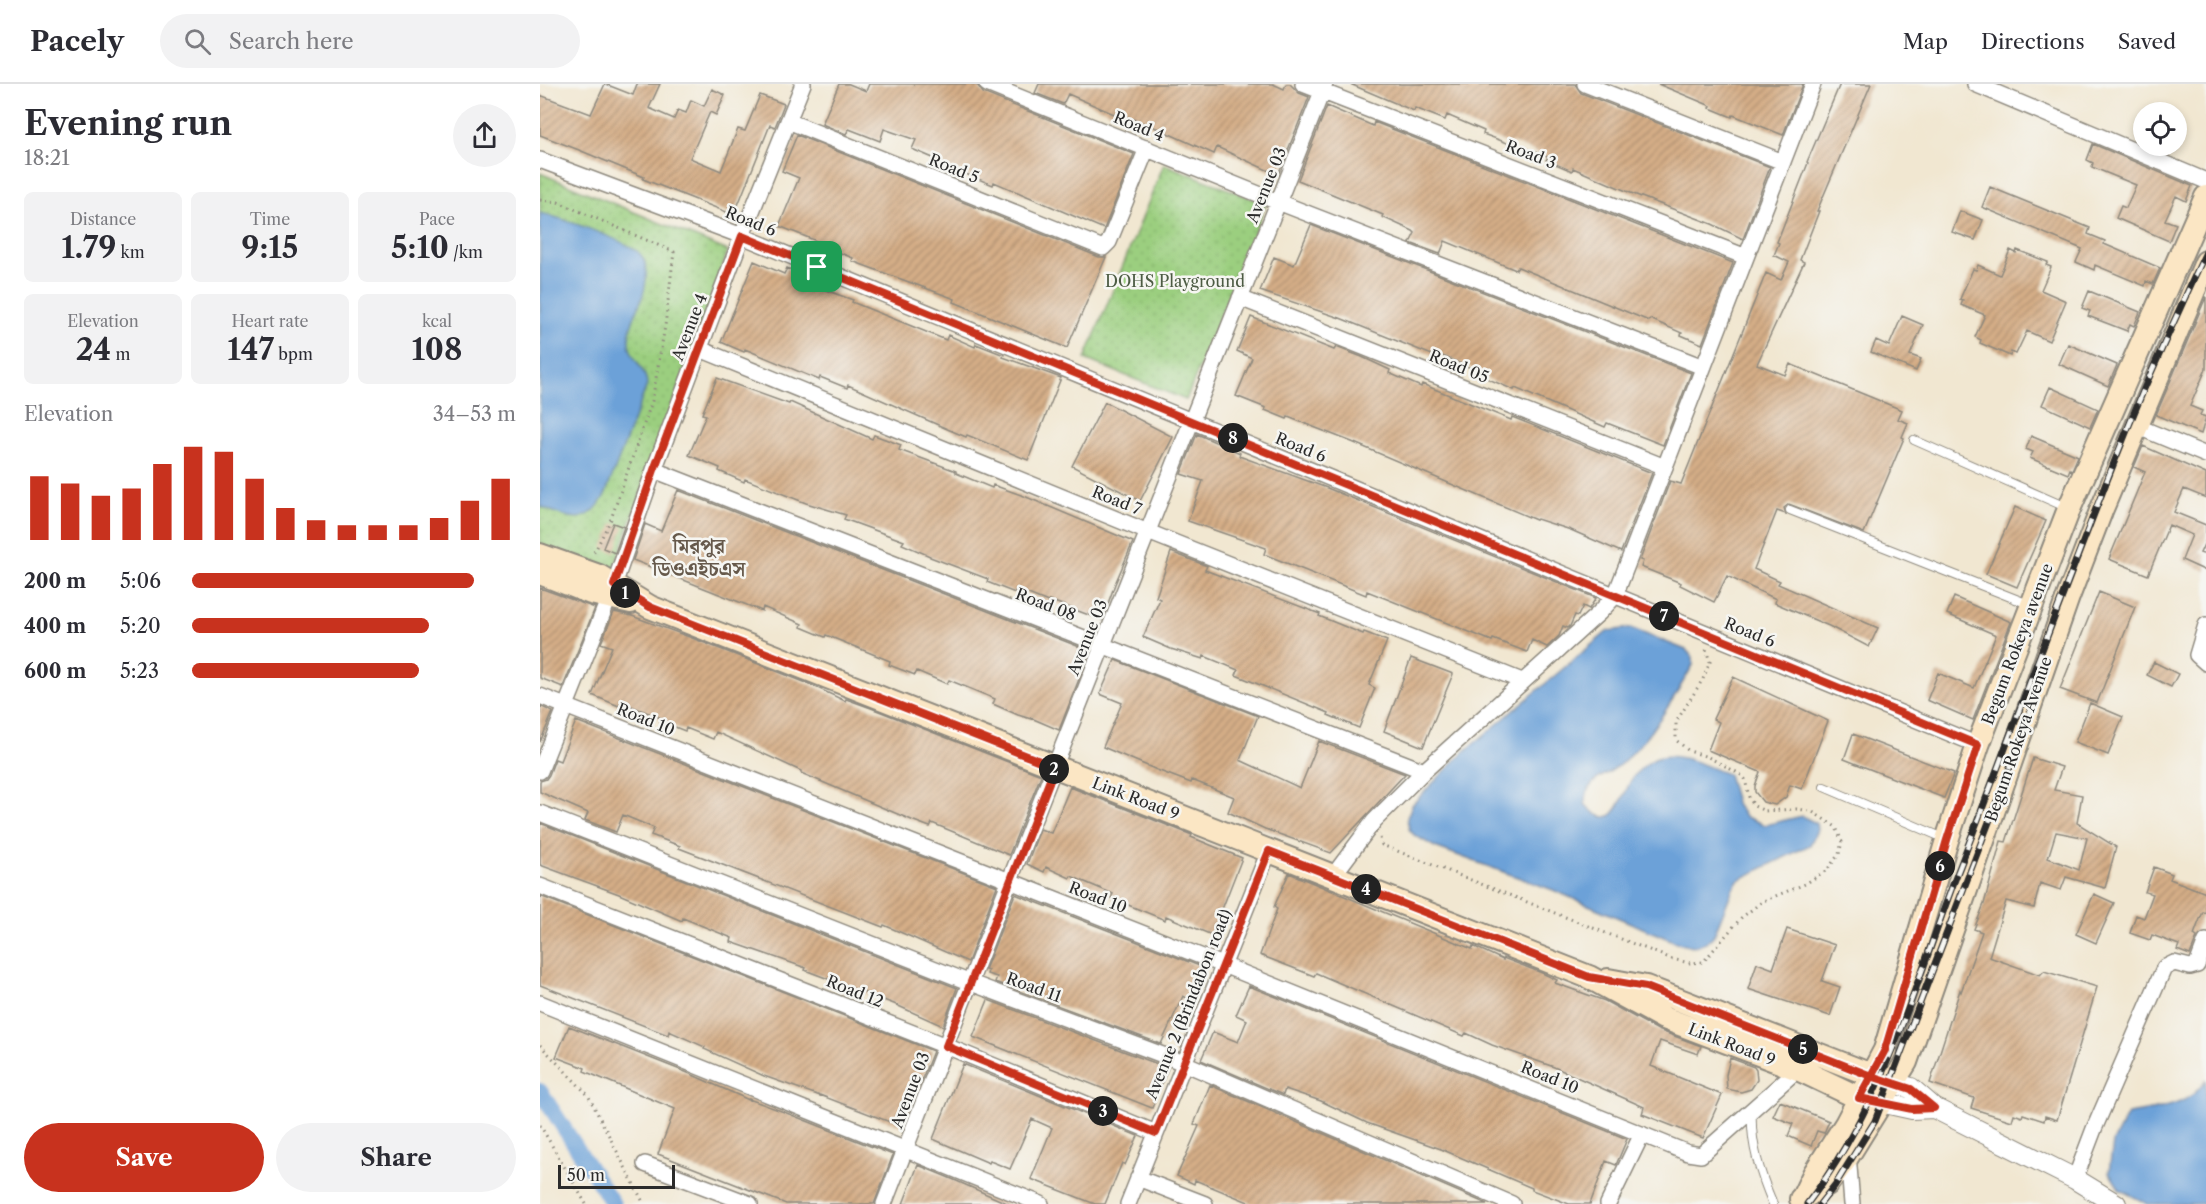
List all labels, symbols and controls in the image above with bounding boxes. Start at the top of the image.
search box [160,14,580,68]
text: Pacely [30,24,124,58]
icon: search [181,25,214,58]
text: Search here [229,28,354,55]
text: Map [1903,29,1948,54]
text: Directions [1981,29,2085,54]
text: Saved [2118,29,2176,54]
map controls [2133,102,2187,156]
button: locate [2133,102,2187,156]
text: Evening run [24,103,232,144]
button: share [453,104,516,167]
street label: Road 4 [1111,107,1167,145]
street label: Road 3 [1503,135,1559,173]
street label: Avenue 03 [1241,144,1290,227]
text: 18:21 [24,146,70,170]
street label: Road 5 [926,149,982,187]
street label: Road 6 [723,202,779,240]
text: Distance [70,209,136,229]
text: Time [250,209,290,229]
text: Pace [419,209,455,229]
text: 1.79 [61,229,116,266]
text: 9:15 [242,229,298,266]
text: 5:10 [391,229,449,266]
pin [791,241,842,292]
text: km [116,242,145,262]
text: /km [449,242,483,262]
icon: arrive [800,250,833,283]
park label: DOHS Playground [1105,271,1245,291]
street label: Avenue 4 [667,291,711,364]
text: Elevation [67,311,139,331]
text: Heart rate [231,311,309,331]
text: kcal [422,311,452,331]
text: 24 [76,331,111,368]
text: 147 [227,331,274,368]
text: 108 [412,331,462,368]
text: m [111,344,130,364]
text: bpm [274,344,313,364]
street label: Road 05 [1426,345,1492,387]
text: Elevation [24,402,113,426]
text: 34–53 m [433,402,516,426]
pin: 8 [1218,423,1248,453]
text: 8 [1228,428,1238,448]
street label: Road 6 [1273,428,1329,466]
street label: Road 7 [1089,481,1145,519]
district label: মিরপুর ডিওএইচএস [651,533,746,581]
street label: Begum Rokeya avenue [1977,560,2057,728]
text: 200 m [24,569,86,593]
text: 5:06 [120,569,161,593]
pin: 1 [610,578,640,608]
text: 1 [621,583,629,603]
street label: Road 08 [1013,583,1079,625]
street label: Avenue 03 [1062,596,1111,679]
pin: 7 [1649,601,1679,631]
text: 7 [1660,606,1668,626]
street label: Road 6 [1722,613,1778,651]
text: 400 m [24,614,86,638]
text: 5:20 [120,614,161,638]
street label: Begum Rokeya Avenue [1980,654,2056,824]
text: 600 m [24,659,86,683]
text: 5:23 [120,659,159,683]
street label: Road 10 [614,698,678,740]
pin: 2 [1039,754,1069,784]
text: 2 [1049,759,1059,779]
street label: Link Road 9 [1090,772,1182,824]
pin: 6 [1925,851,1955,881]
text: 6 [1935,856,1945,876]
pin: 4 [1351,874,1381,904]
street label: Road 10 [1066,877,1130,917]
text: 4 [1361,879,1371,899]
street label: Avenue 2 (Brindabon road) [1140,906,1235,1103]
street label: Road 11 [1004,968,1065,1006]
street label: Road 12 [824,971,886,1011]
street label: Link Road 9 [1686,1018,1778,1070]
pin: 5 [1788,1034,1818,1064]
text: 5 [1799,1039,1807,1059]
street label: Avenue 03 [886,1049,934,1132]
street label: Road 10 [1518,1056,1582,1098]
pin: 3 [1088,1096,1118,1126]
text: 3 [1098,1101,1108,1121]
button: Save [24,1123,264,1192]
button: Share [276,1123,516,1192]
scale bar [558,1162,675,1190]
text: 50 m [567,1165,605,1185]

